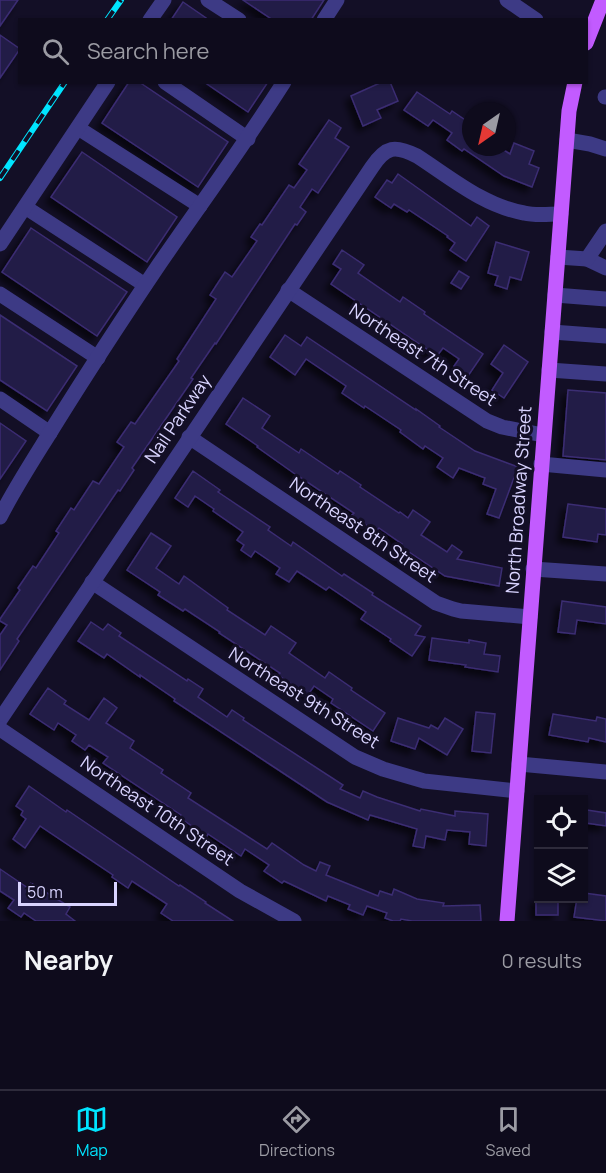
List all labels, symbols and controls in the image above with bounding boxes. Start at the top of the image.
search box [18,18,588,84]
icon: search [39,35,72,68]
text: Search here [87,36,209,66]
north arrow [462,102,516,156]
street label: Northeast 7th Street [345,297,502,411]
street label: Nail Parkway [139,369,216,468]
street label: North Broadway Street [499,405,537,595]
street label: Northeast 8th Street [285,471,442,587]
street label: Northeast 9th Street [225,641,384,753]
street label: Northeast 10th Street [76,750,239,871]
map controls [534,795,588,903]
button: locate [534,795,588,849]
button: layers [534,849,588,903]
scale bar [18,879,117,906]
text: 50 m [27,881,63,903]
text: Nearby [24,942,113,978]
text: 0 results [502,947,582,974]
tab: Map [75,1103,108,1161]
tab: Directions [259,1103,335,1161]
tab: Saved [486,1103,531,1161]

